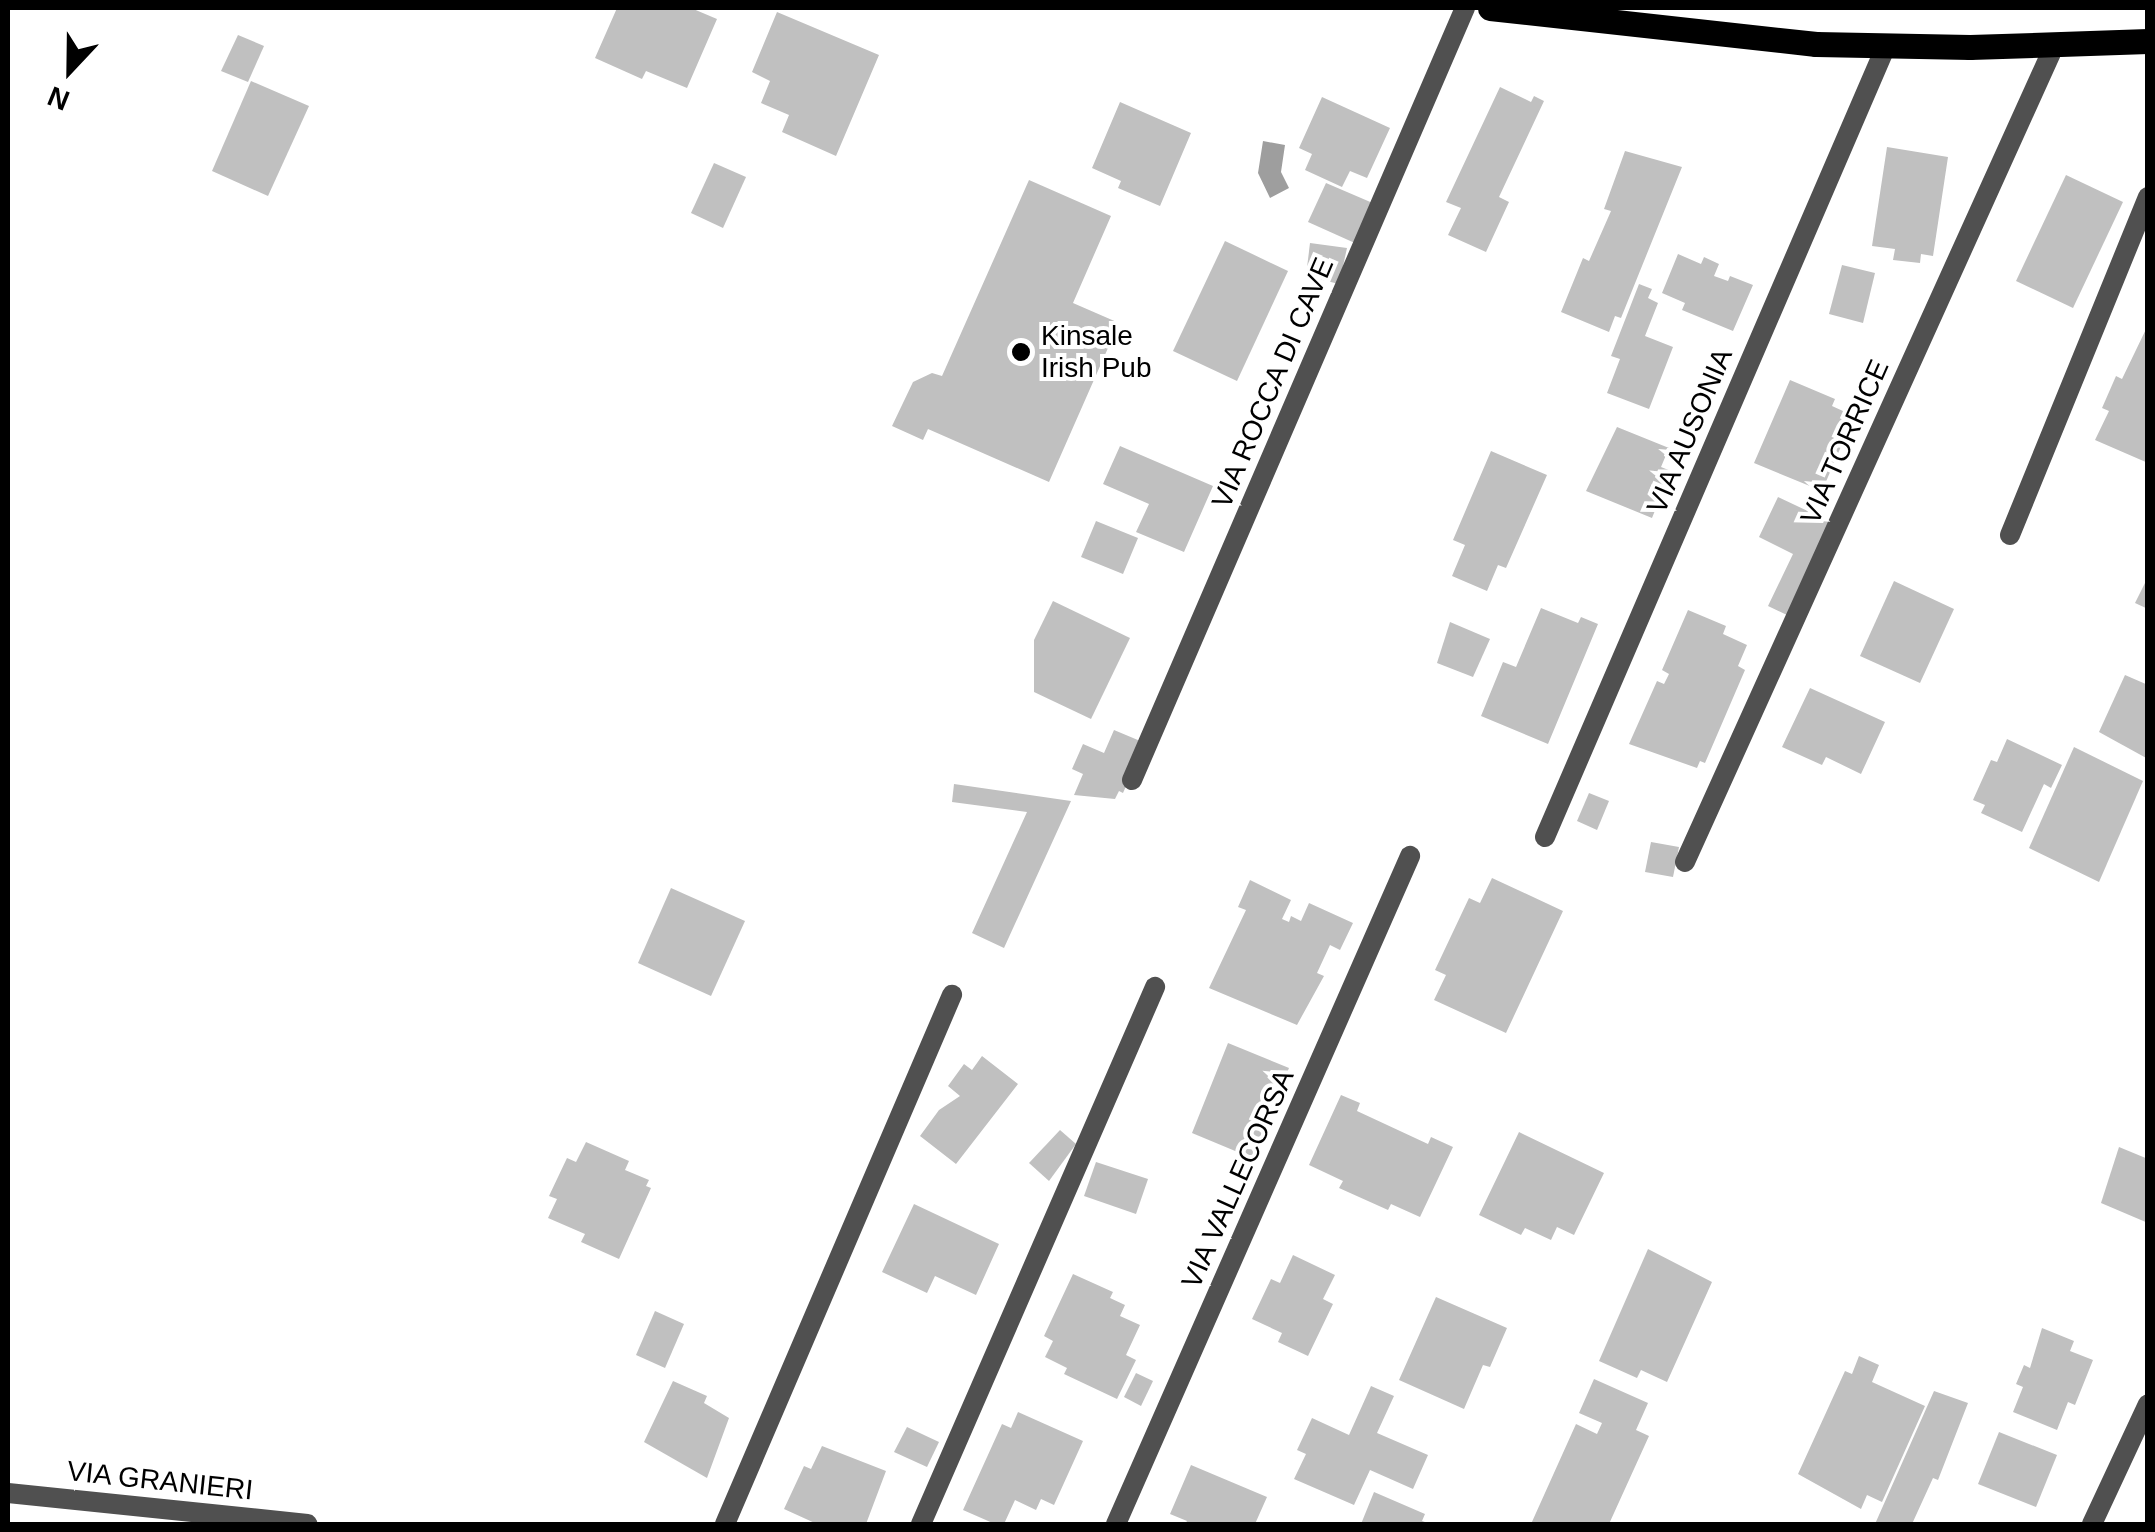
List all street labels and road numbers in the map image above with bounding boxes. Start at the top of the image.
street label: VIA ROCCA DI CAVE [1204,251,1342,515]
street label: VIA AUSONIA [1640,342,1740,520]
street label: VIA TORRICE [1793,354,1897,530]
street label: VIA VALLECORSA [1174,1064,1302,1294]
street label: VIA GRANIERI [65,1454,255,1508]

